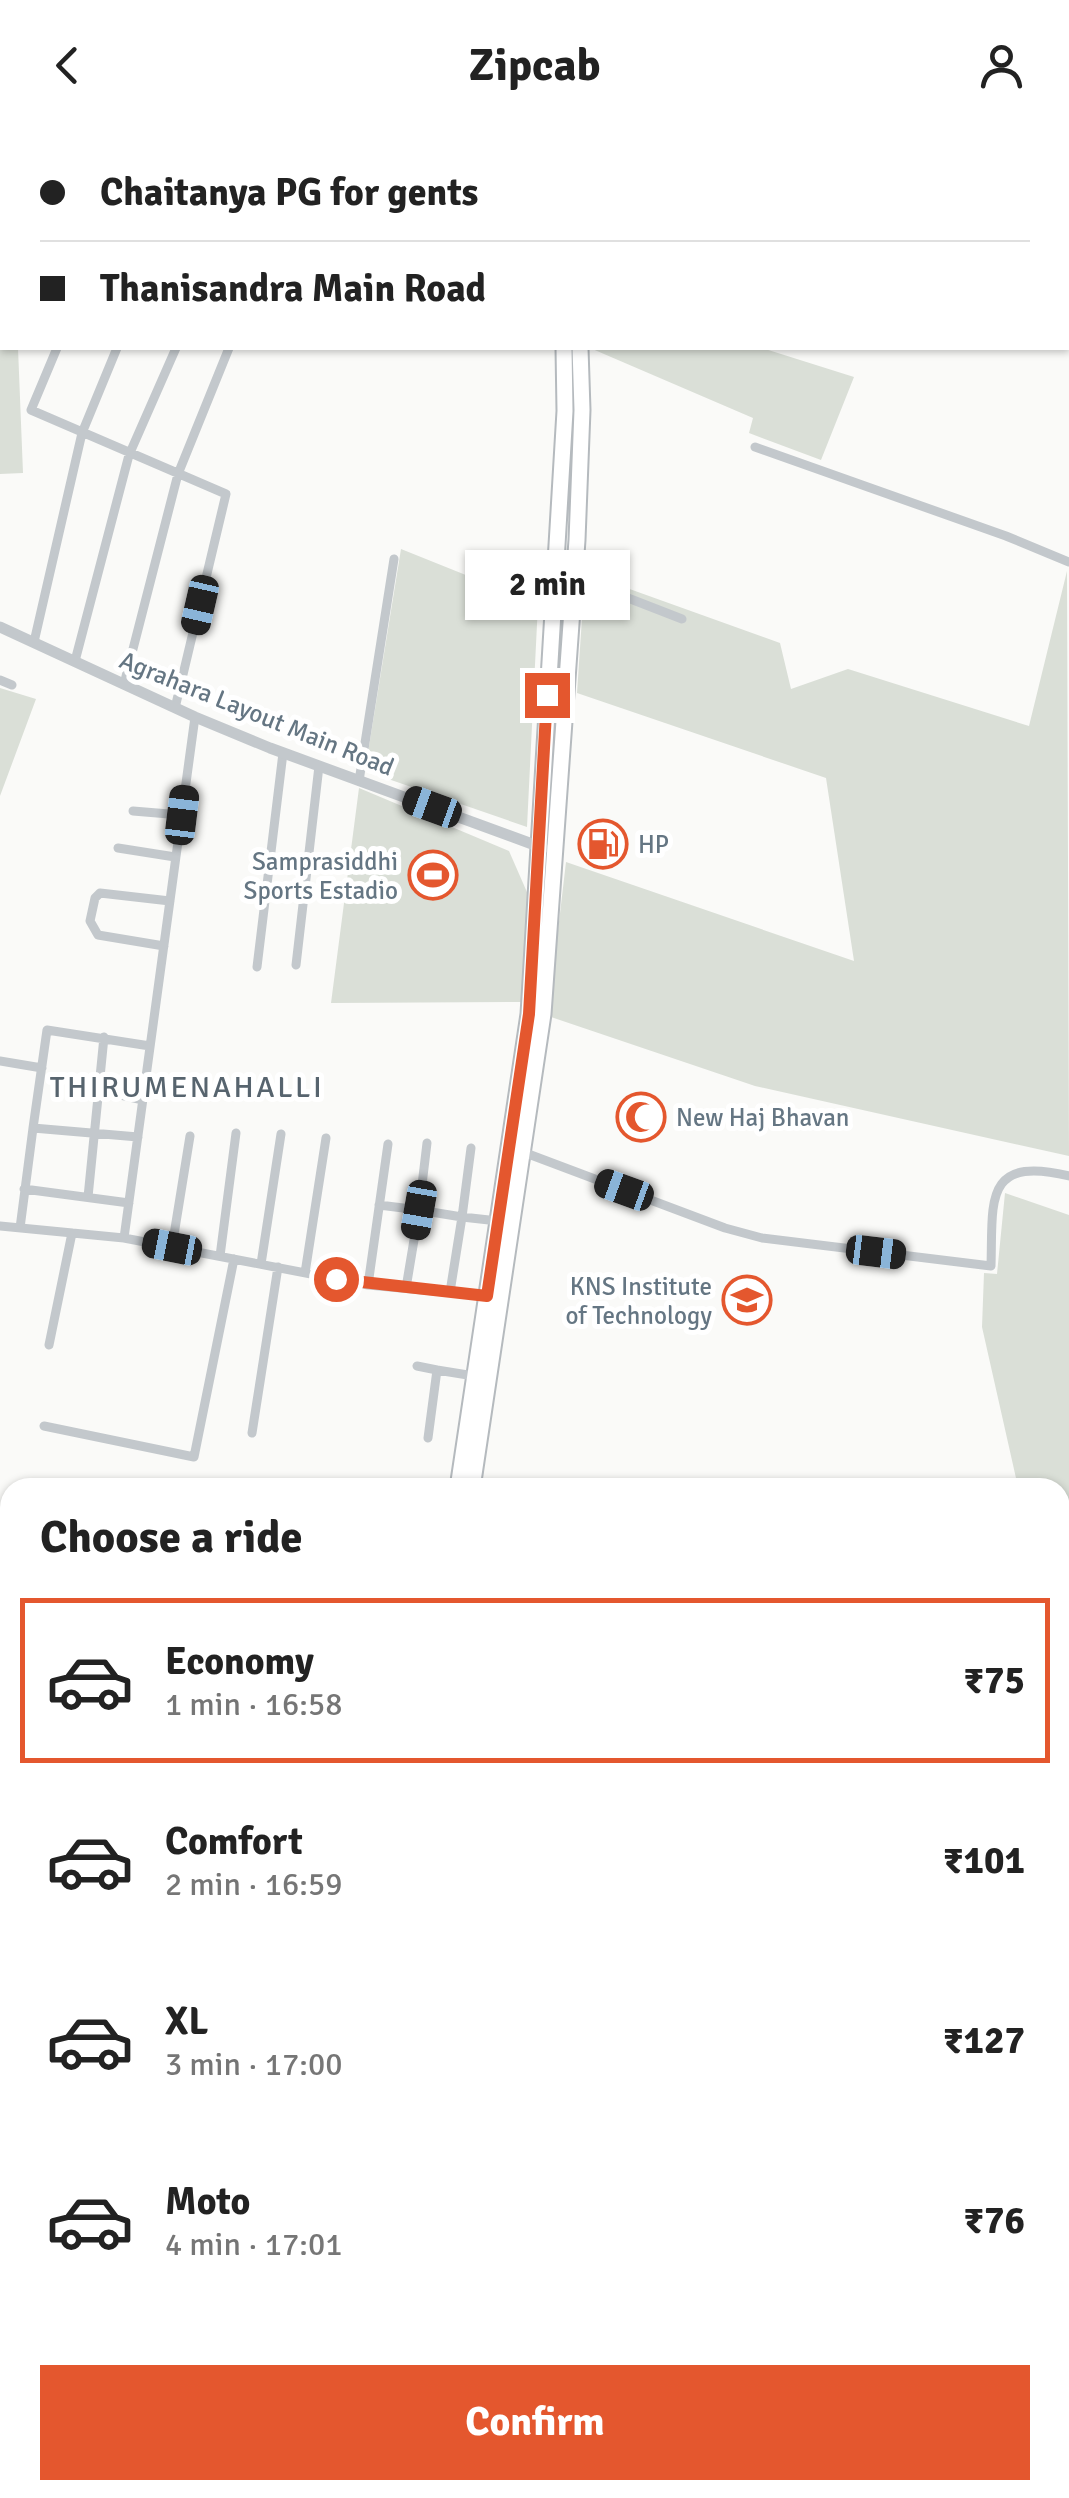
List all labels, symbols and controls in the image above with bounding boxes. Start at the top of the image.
icon: back [40,38,95,93]
text: Zipcab [468,38,601,93]
icon: person [974,38,1029,93]
text: Chaitanya PG for gents [100,169,478,216]
text: Thanisandra Main Road [100,265,486,312]
callout: 2 min [464,550,630,620]
text: 2 min [509,565,586,604]
car [179,572,221,638]
street label: Agrahara Layout Main Road [115,644,399,783]
route end [525,673,570,718]
car [163,783,201,847]
car [399,783,465,831]
fuel station icon: HP [577,818,629,870]
place label: HP [638,829,669,860]
place label: Samprasiddhi Sports Estadio [244,846,398,906]
sports icon: Samprasiddhi Sports Estadio [407,849,459,901]
district label: THIRUMENAHALLI [50,1069,324,1106]
mosque icon: New Haj Bhavan [615,1091,667,1143]
place label: New Haj Bhavan [676,1102,849,1133]
car [591,1166,657,1214]
car [399,1178,439,1242]
car [140,1227,204,1267]
car [844,1233,908,1271]
route start [314,1257,359,1302]
place label: KNS Institute of Technology [566,1271,712,1331]
school or university icon: KNS Institute of Technology [721,1274,773,1326]
text: Choose a ride [40,1510,303,1565]
icon: car [45,1636,135,1726]
text: Economy [165,1638,314,1685]
text: ₹75 [963,1657,1025,1704]
text: 1 min · 16:58 [165,1685,343,1724]
icon: car [45,1816,135,1906]
text: Comfort [165,1818,303,1865]
text: ₹101 [943,1837,1025,1884]
text: 2 min · 16:59 [165,1865,343,1904]
icon: car [45,1996,135,2086]
text: XL [165,1998,208,2045]
text: ₹127 [943,2017,1025,2064]
text: 3 min · 17:00 [165,2045,343,2084]
icon: car [45,2176,135,2266]
text: Moto [165,2178,250,2225]
text: ₹76 [963,2197,1025,2244]
text: 4 min · 17:01 [165,2225,343,2264]
button: Confirm [40,2365,1030,2480]

